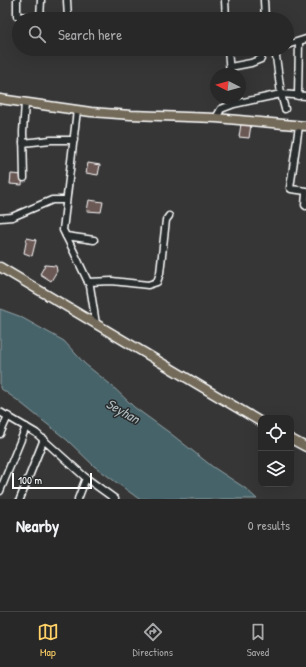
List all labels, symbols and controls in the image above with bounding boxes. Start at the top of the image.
search box [12,12,294,56]
icon: search [26,23,48,45]
text: Search here [58,24,122,45]
north arrow [210,68,246,104]
water label: Seyhan [103,393,145,429]
map controls [258,415,294,487]
button: locate [258,415,294,451]
button: layers [258,451,294,487]
scale bar [12,471,92,490]
text: 100 m [18,473,42,487]
text: Nearby [16,514,59,537]
text: 0 results [248,516,290,534]
tab: Map [37,621,59,659]
tab: Directions [133,621,173,659]
tab: Saved [247,621,269,659]

